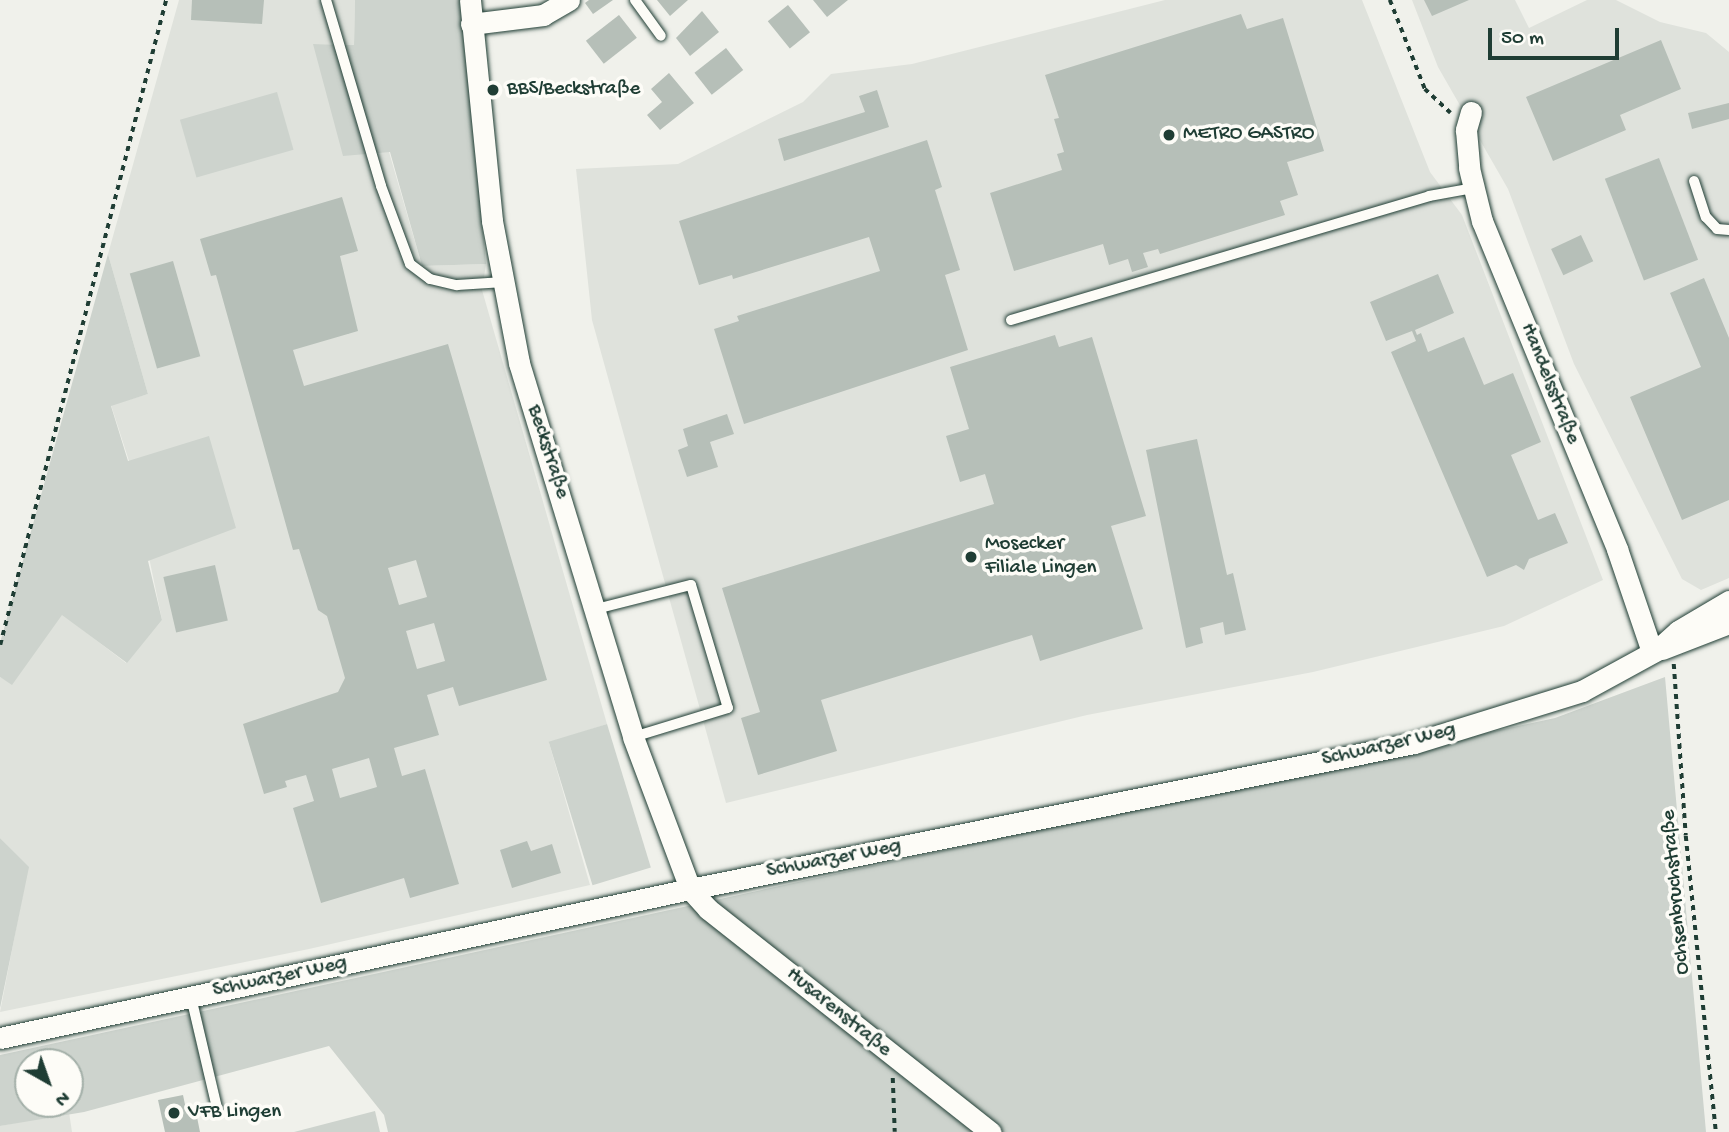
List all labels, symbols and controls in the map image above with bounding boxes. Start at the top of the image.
scale bar [1491,14,1622,58]
text: 50 m [1501,27,1544,52]
place label: BBS/Beckstraße [507,77,640,103]
marker: BBS/Beckstraße [485,82,501,98]
place label: METRO GASTRO [1183,122,1314,148]
marker: METRO GASTRO [1161,127,1177,143]
street label: Handelsstraße [1513,320,1585,448]
street label: Beckstraße [520,402,574,502]
place label: Mosecker Filiale Lingen [985,532,1097,582]
marker: Mosecker Filiale Lingen [963,549,979,565]
street label: Schwarzer Weg [1320,718,1458,774]
street label: Ochsenbruchstraße [1657,809,1697,975]
street label: Schwarzer Weg [765,835,903,885]
street label: Schwarzer Weg [211,951,349,1005]
street label: Husarenstraße [780,963,896,1063]
north arrow [14,1048,84,1118]
text: N [49,1085,74,1111]
place label: VFB Lingen [188,1100,281,1126]
marker: VFB Lingen [166,1105,182,1121]

